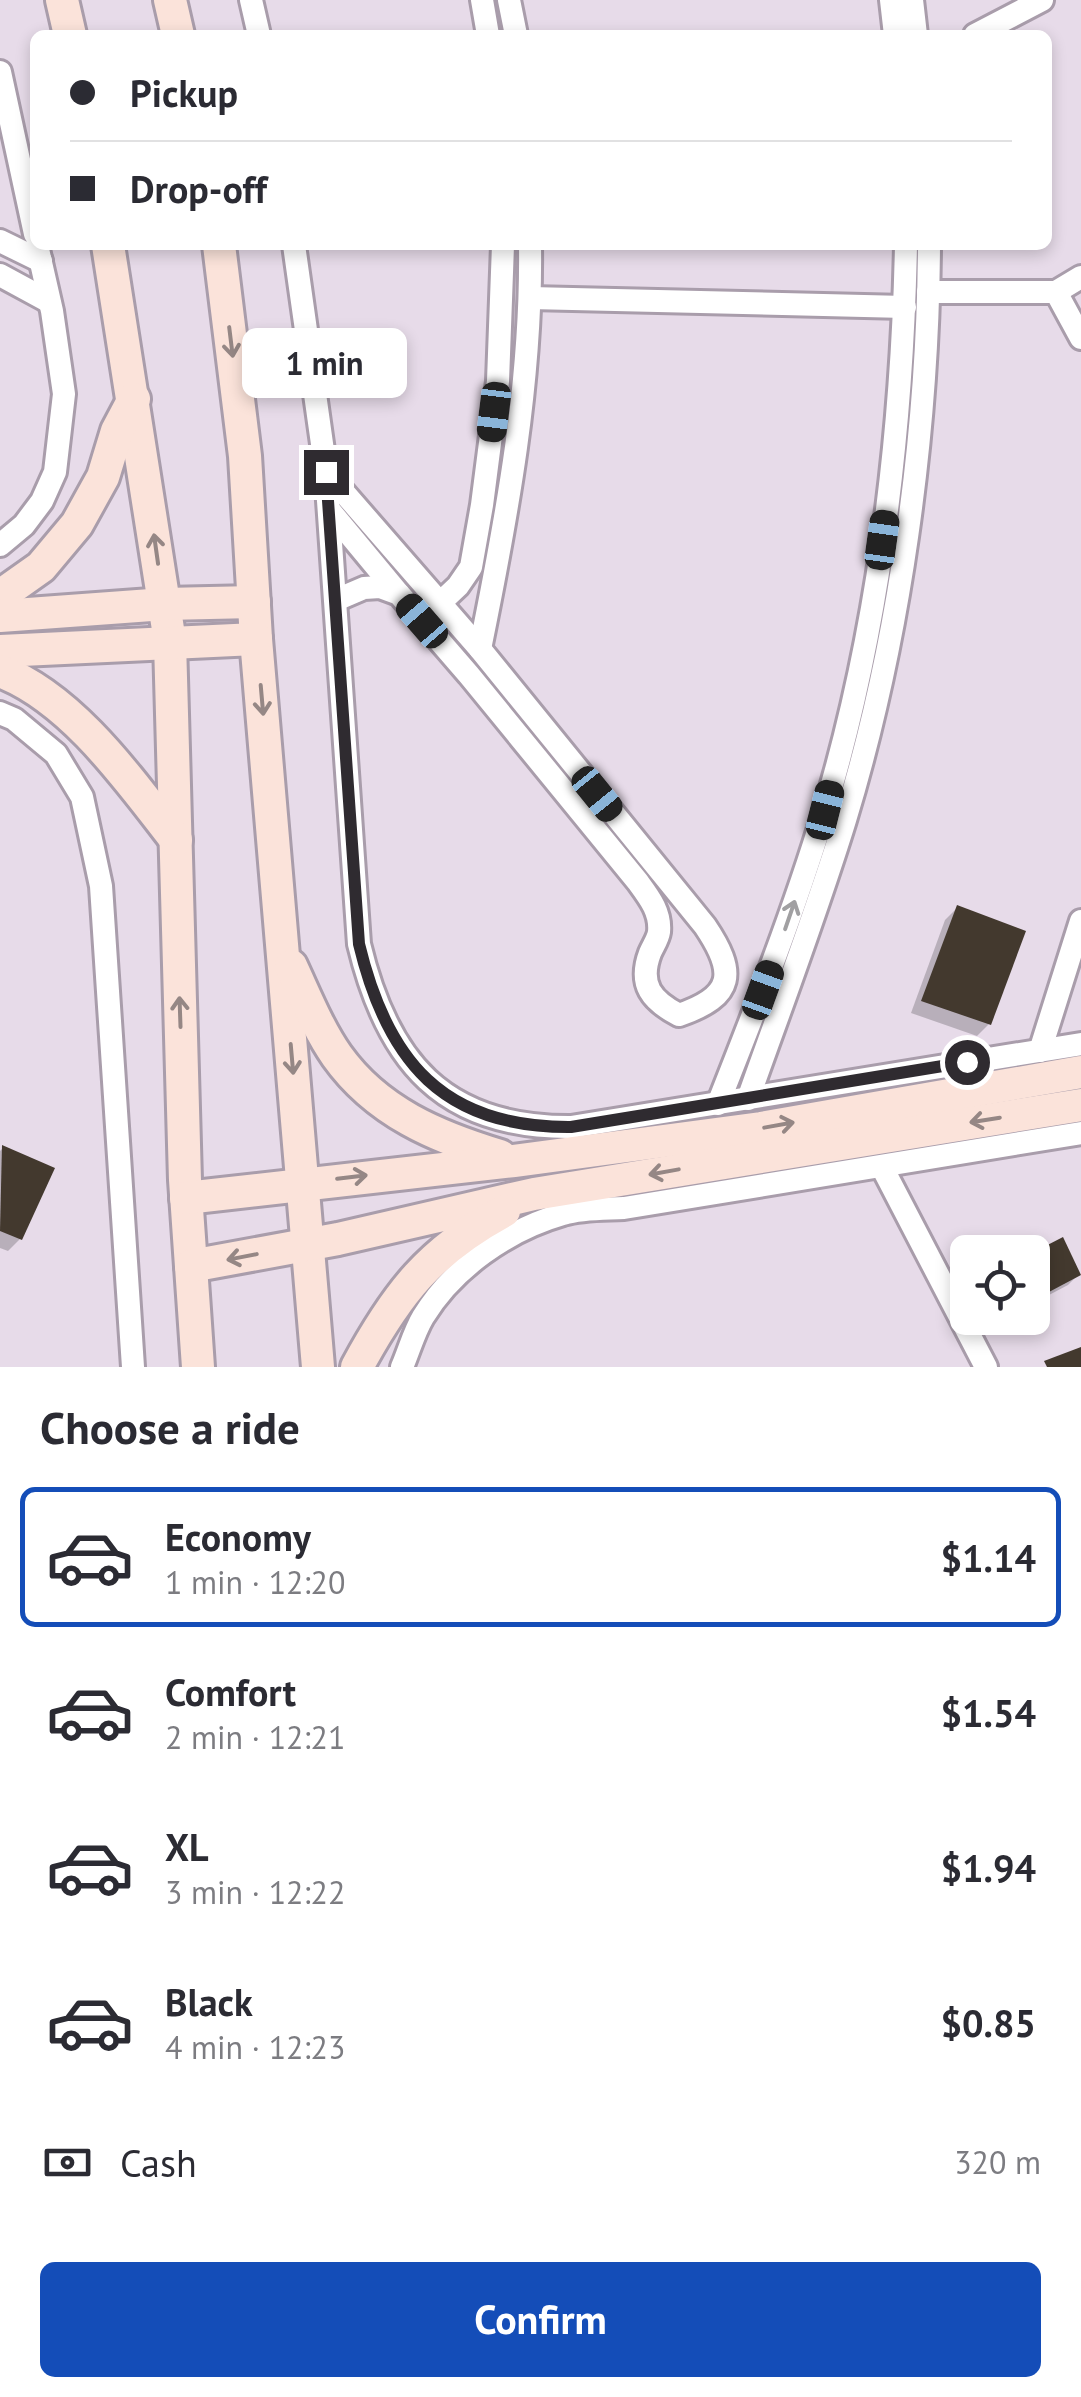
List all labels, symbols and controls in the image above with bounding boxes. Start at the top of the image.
text: Pickup [130,68,238,117]
text: Drop-off [130,164,267,213]
one-way arrow [222,325,241,357]
callout: 1 min [244,327,408,397]
text: 1 min [285,342,364,384]
car [475,380,513,444]
route end [304,450,349,495]
car [863,508,901,572]
one-way arrow [147,533,165,565]
car [391,589,453,653]
one-way arrow [252,684,271,716]
car [566,761,628,827]
car [803,777,847,843]
one-way arrow [782,900,800,931]
car [739,957,787,1023]
one-way arrow [171,997,190,1029]
route start [945,1040,990,1085]
one-way arrow [283,1042,302,1075]
one-way arrow [969,1111,1001,1130]
one-way arrow [762,1115,795,1134]
one-way arrow [648,1163,681,1182]
one-way arrow [336,1168,368,1186]
map controls [950,1235,1050,1335]
button: locate [950,1235,1050,1335]
one-way arrow [227,1248,259,1267]
text: Choose a ride [40,1398,300,1456]
icon: car [45,1512,135,1602]
text: Economy [165,1512,311,1561]
text: $1.14 [940,1533,1036,1582]
text: 1 min · 12:20 [165,1561,345,1603]
icon: car [45,1667,135,1757]
text: Comfort [165,1667,296,1716]
text: $1.54 [940,1688,1036,1737]
text: 2 min · 12:21 [165,1716,345,1758]
icon: car [45,1822,135,1912]
text: XL [165,1822,209,1871]
text: $1.94 [940,1843,1036,1892]
text: 3 min · 12:22 [165,1871,345,1913]
icon: car [45,1977,135,2067]
text: Black [165,1977,253,2026]
text: $0.85 [940,1998,1036,2047]
text: 4 min · 12:23 [165,2026,345,2068]
icon: cash [40,2135,95,2190]
text: Cash [120,2138,197,2187]
text: 320 m [954,2141,1041,2183]
button: Confirm [40,2262,1041,2377]

